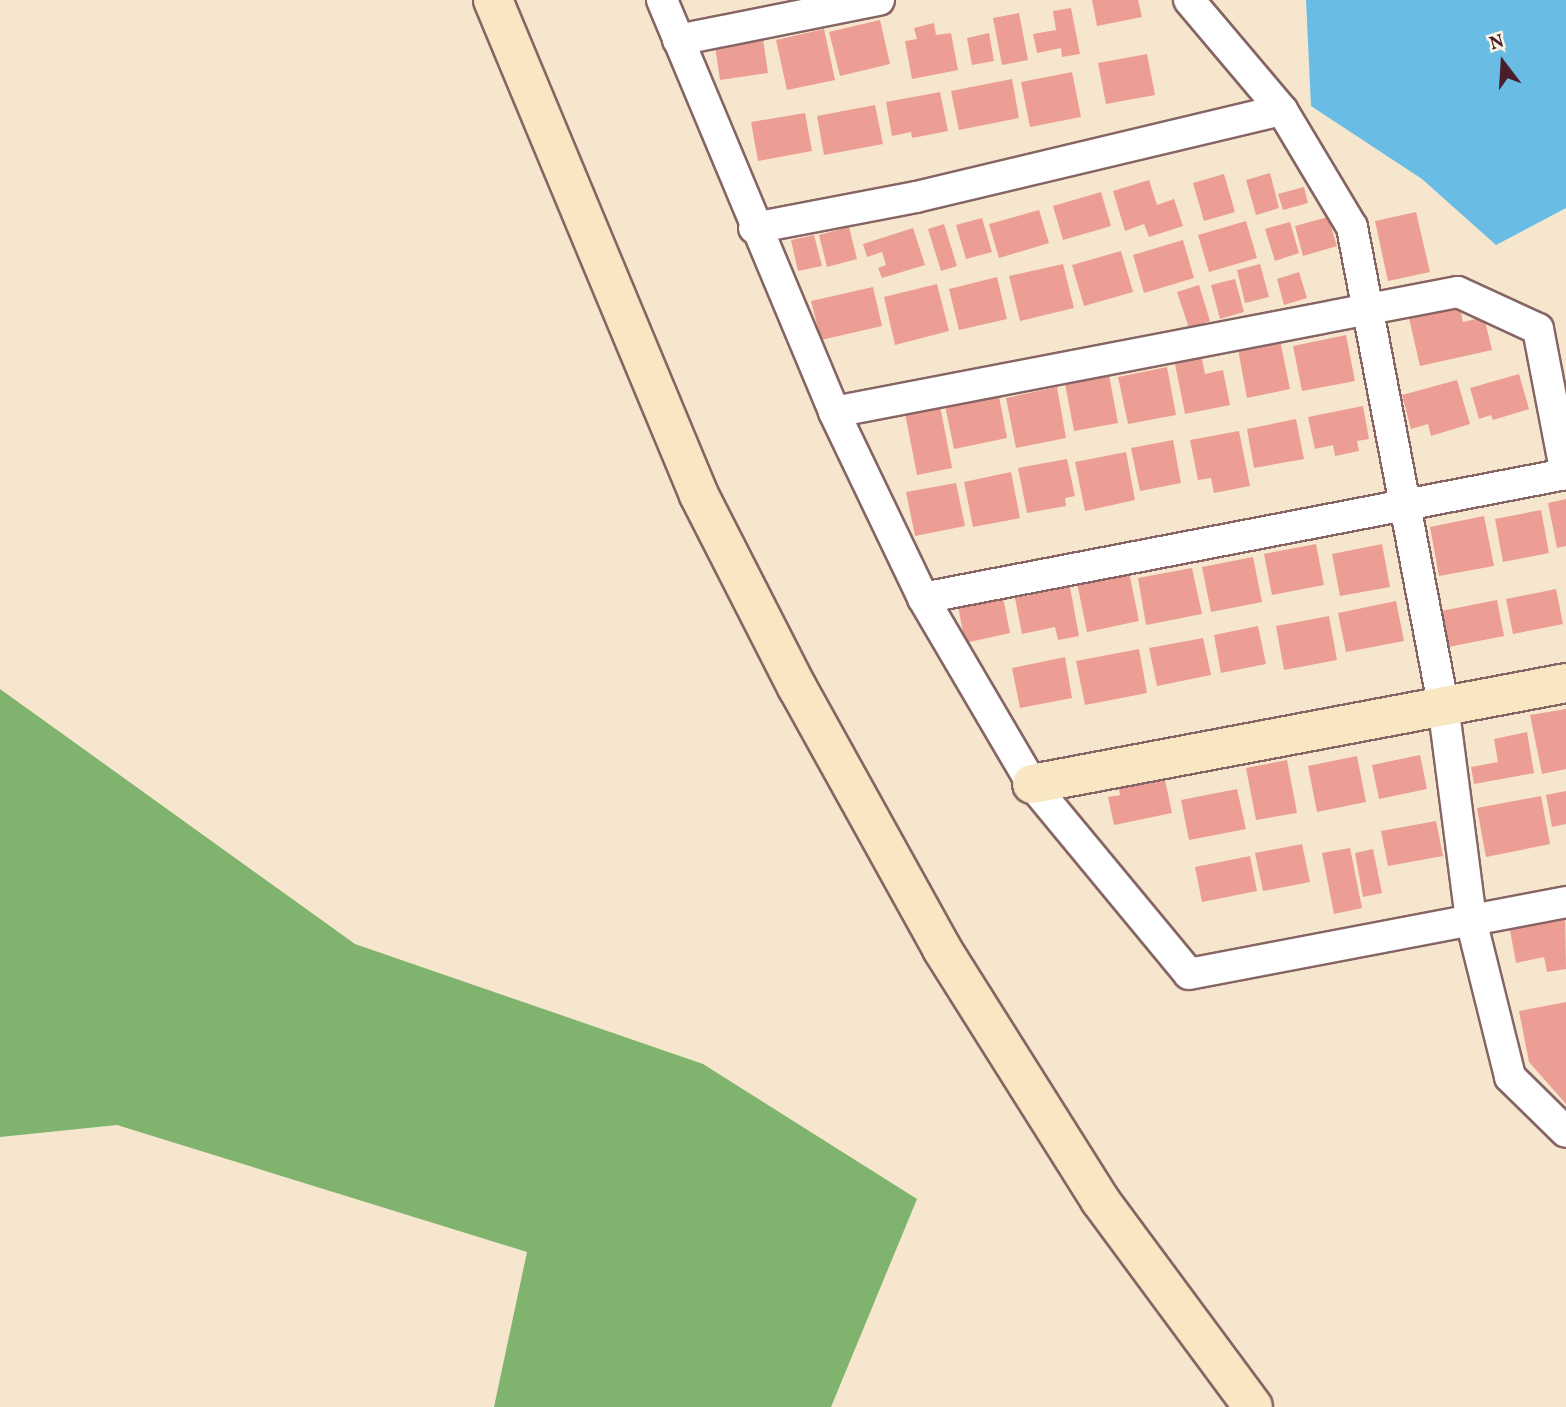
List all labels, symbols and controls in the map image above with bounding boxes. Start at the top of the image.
north arrow [1468,28,1538,98]
text: N [1486,28,1507,57]

